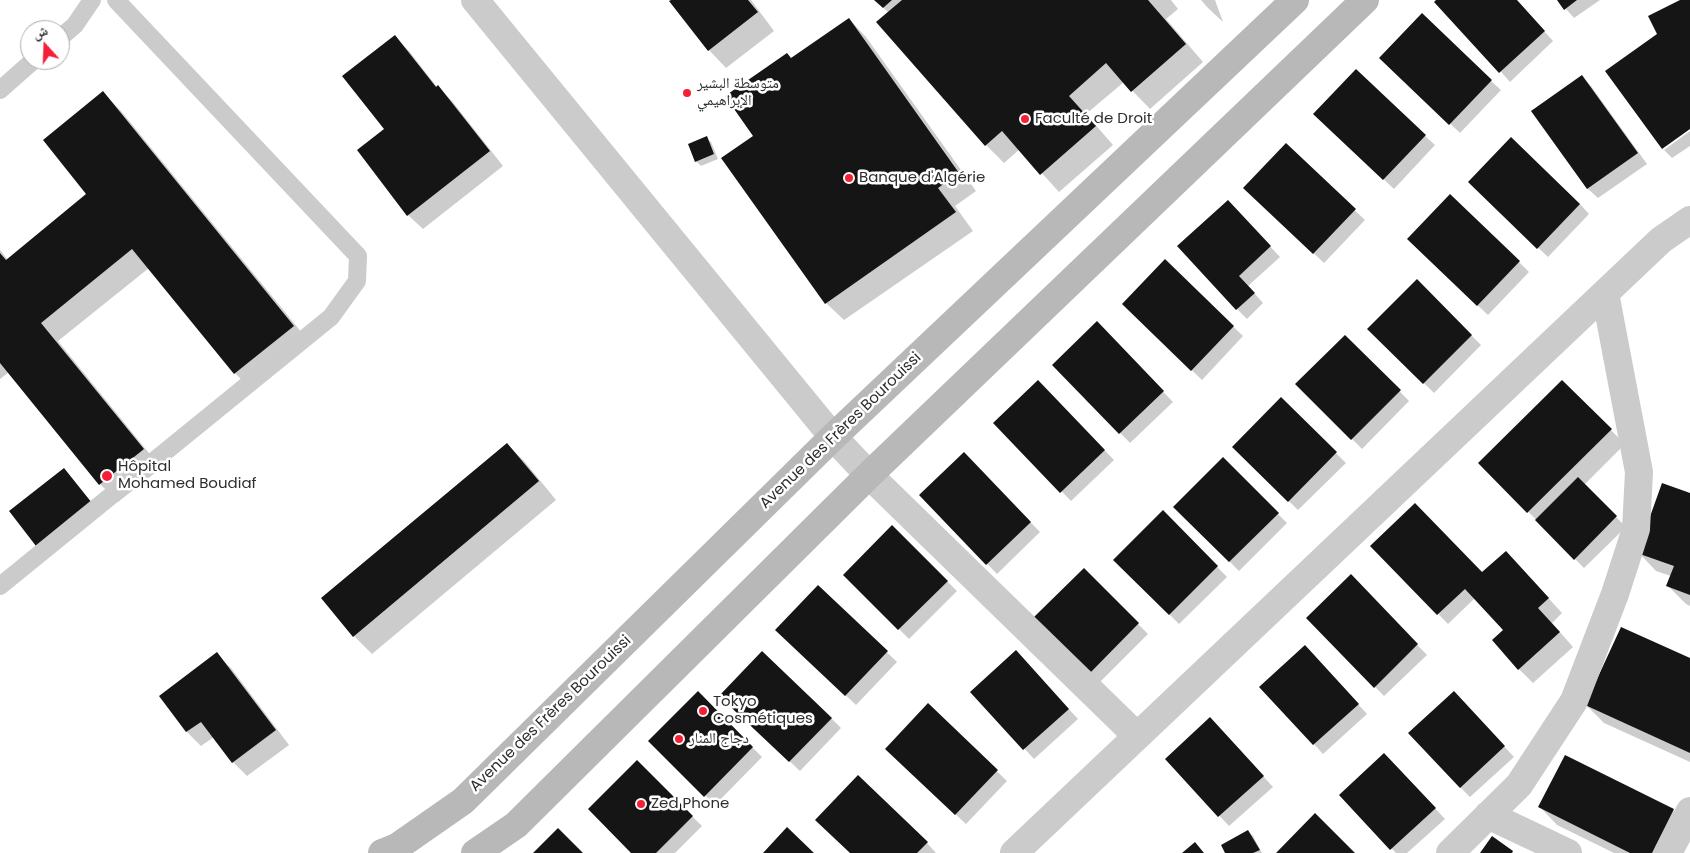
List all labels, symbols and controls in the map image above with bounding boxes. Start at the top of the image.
north arrow [20,20,70,70]
text: ش [30,20,51,44]
place label: متوسطة البشير الإبراهيمي [697,75,779,110]
marker: متوسطة البشير الإبراهيمي [681,87,693,99]
place label: Faculté de Droit [1035,110,1152,128]
marker: Faculté de Droit [1019,113,1031,125]
place label: Banque d'Algérie [859,169,985,187]
marker: Banque d'Algérie [843,172,855,184]
street label: Avenue des Frères Bourouissi [757,349,925,513]
place label: Hôpital Mohamed Boudiaf [118,458,256,493]
marker: Hôpital Mohamed Boudiaf [100,469,114,483]
street label: Avenue des Frères Bourouissi [467,632,635,796]
place label: Tokyo Cosmétiques [713,693,813,728]
marker: Tokyo Cosmétiques [697,705,709,717]
place label: دجاج المنار [689,730,749,748]
marker: دجاج المنار [673,733,685,745]
place label: Zed Phone [651,795,729,813]
marker: Zed Phone [635,798,647,810]

